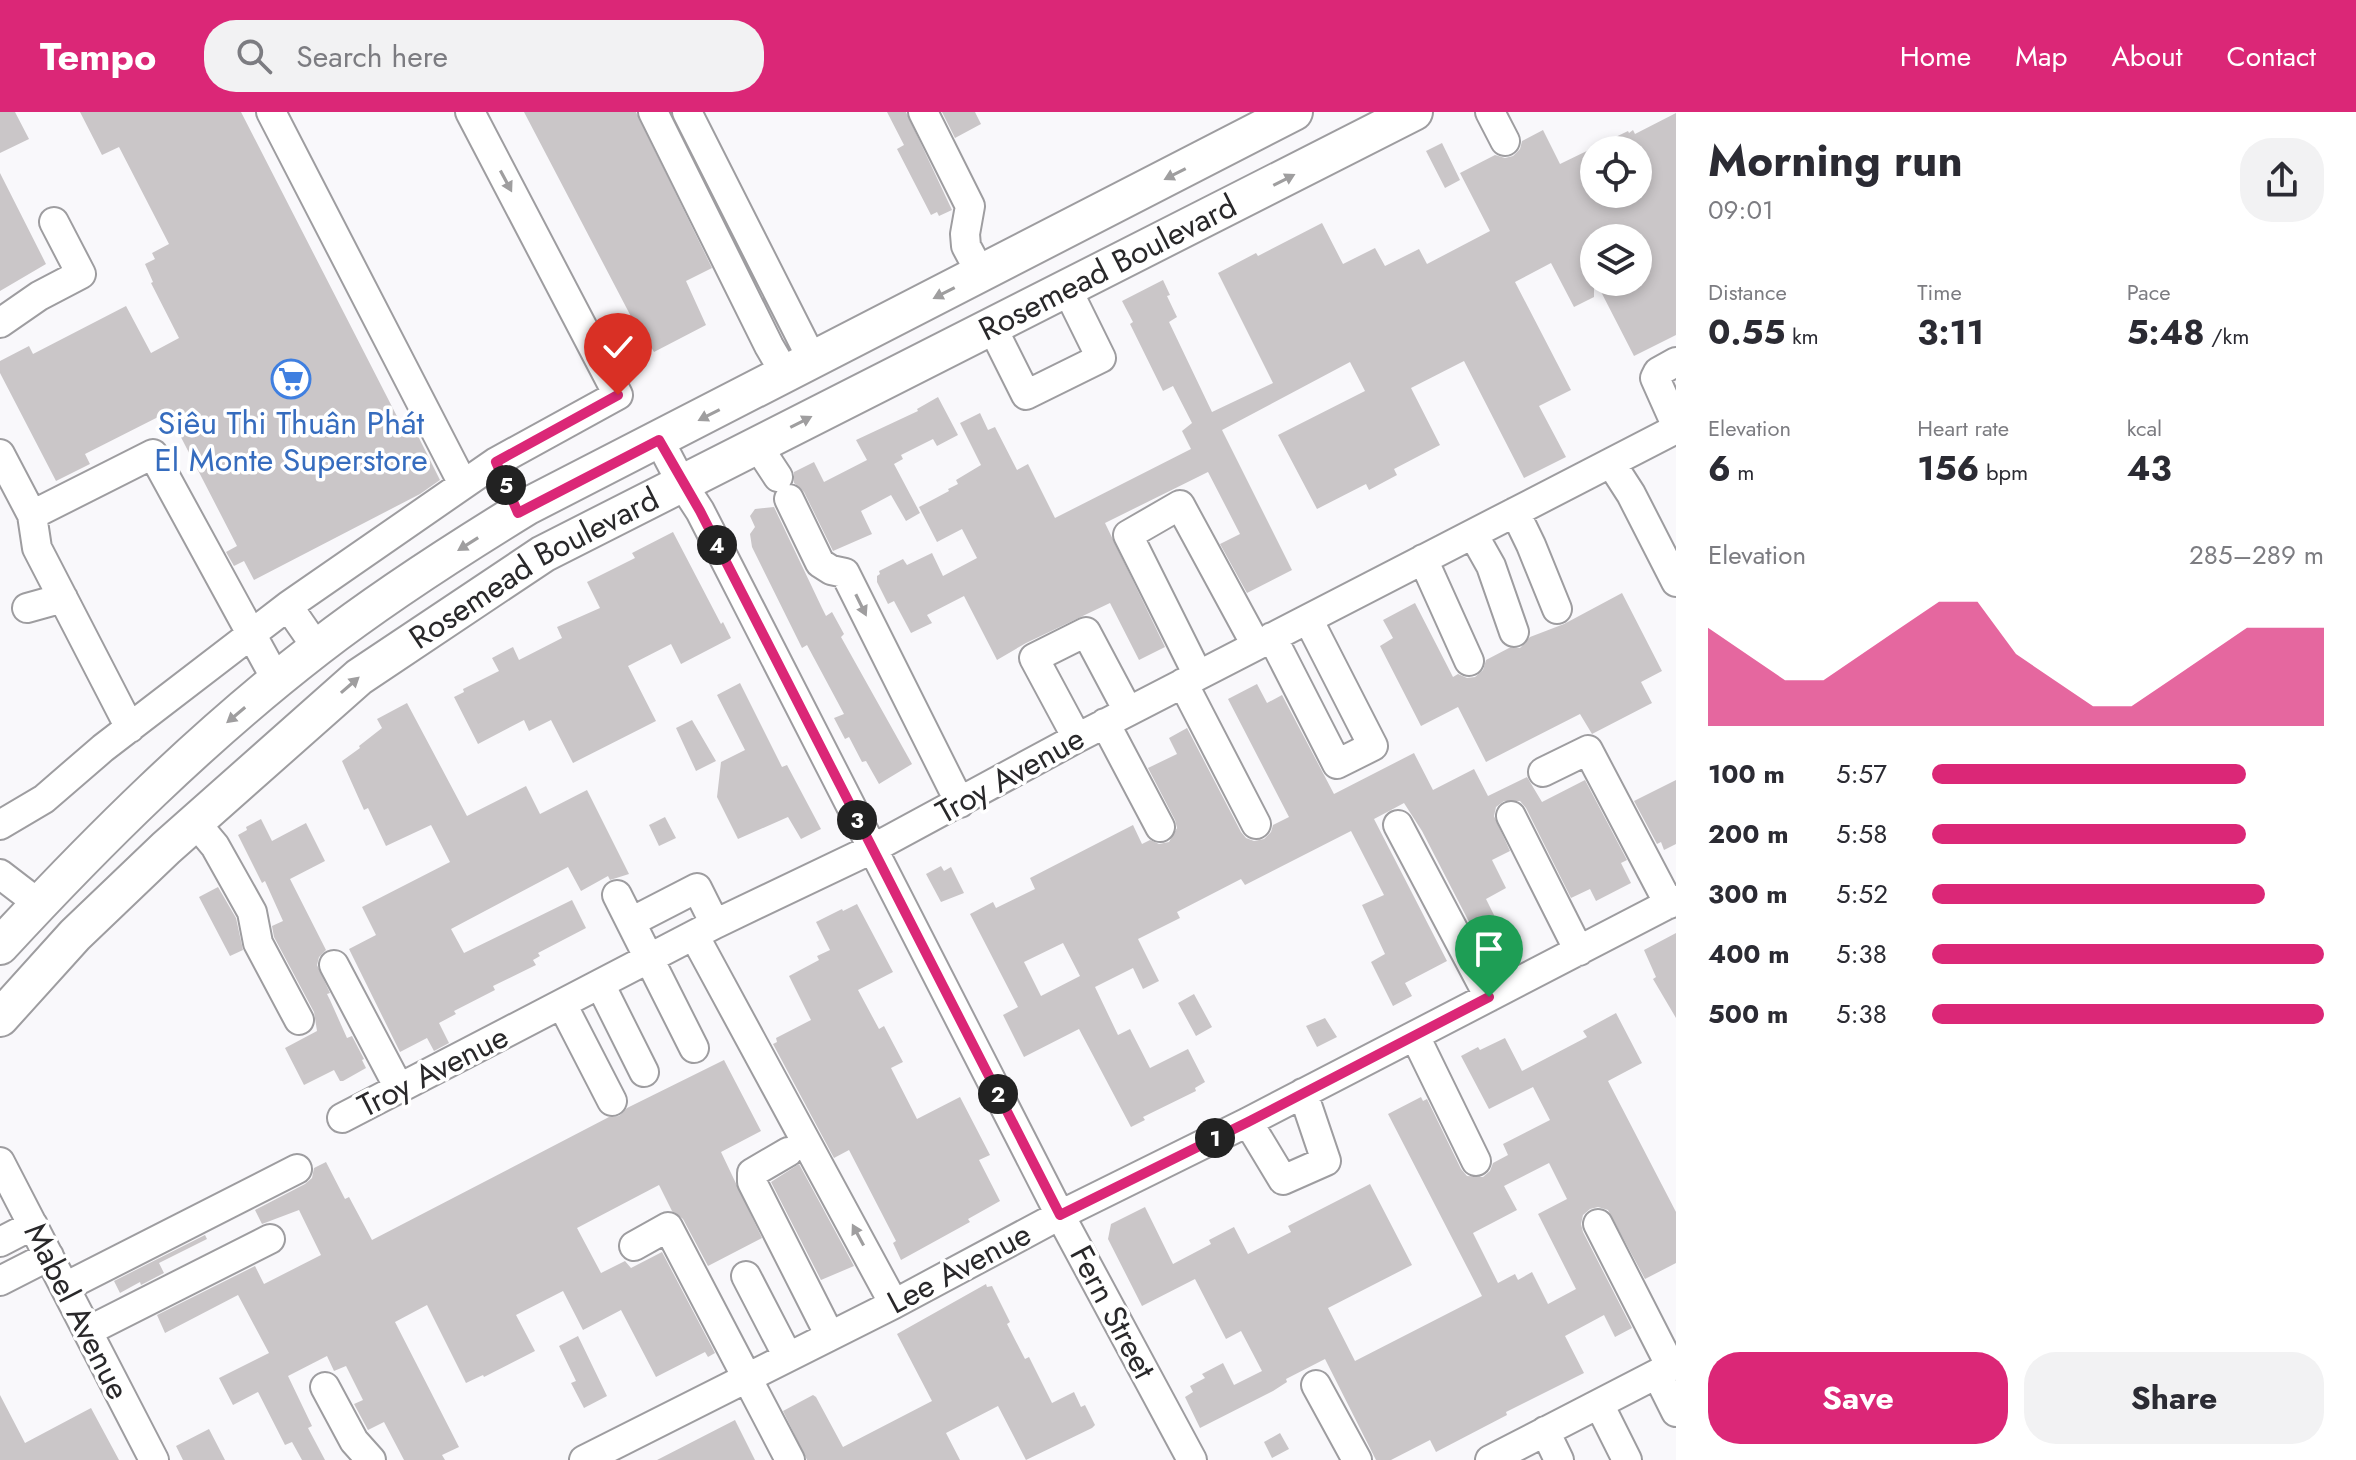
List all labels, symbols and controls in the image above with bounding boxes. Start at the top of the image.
search box [204,20,764,92]
text: Tempo [40,29,156,84]
icon: search [232,34,276,78]
text: Search here [296,35,448,78]
text: Home [1900,36,1971,77]
text: Map [2015,36,2067,77]
text: About [2111,36,2183,77]
text: Contact [2227,36,2316,77]
text: Morning run [1708,129,1963,193]
map controls [1580,136,1652,296]
button: locate [1580,136,1652,208]
button: share [2240,138,2324,222]
one-way arrow [1164,166,1186,180]
one-way arrow [498,170,512,192]
one-way arrow [1272,173,1295,186]
street label: Rosemead Boulevard [971,183,1244,352]
text: 09:01 [1708,191,1774,229]
button: layers [1580,224,1652,296]
text: Distance [1708,276,1787,308]
text: Time [1917,276,1962,308]
text: Pace [2127,276,2170,308]
one-way arrow [933,287,956,300]
text: 0.55 [1708,308,1785,357]
text: 3:11 [1917,308,1984,357]
text: 5:48 [2127,308,2205,357]
pin [584,313,652,395]
text: km [1785,320,1819,352]
text: /km [2205,320,2249,352]
icon: check [596,325,640,369]
supermarket icon: Siêu Thi Thuân Phát El Monte Superstore [270,358,312,400]
place label: Siêu Thi Thuân Phát El Monte Superstore [154,400,428,483]
one-way arrow [698,408,721,421]
text: Elevation [1708,412,1791,444]
text: Heart rate [1917,412,2009,444]
text: kcal [2127,412,2162,444]
one-way arrow [790,416,813,429]
text: 6 [1708,444,1731,493]
text: 156 [1917,444,1979,493]
text: 43 [2127,444,2172,493]
text: m [1731,456,1755,488]
text: bpm [1979,456,2028,488]
pin: 5 [486,465,526,505]
text: 5 [499,469,513,501]
street label: Rosemead Boulevard [400,476,667,660]
pin: 4 [697,525,737,565]
text: 4 [709,529,725,561]
one-way arrow [457,536,479,550]
text: Elevation [1708,536,1806,574]
text: 285–289 m [2189,536,2324,574]
one-way arrow [854,593,868,616]
one-way arrow [341,676,360,694]
one-way arrow [227,706,247,723]
street label: Troy Avenue [927,715,1093,835]
text: 100 m [1708,755,1785,793]
text: 5:57 [1836,755,1887,793]
pin: 3 [837,800,877,840]
text: 3 [850,804,864,836]
text: 200 m [1708,815,1789,853]
text: 5:58 [1836,815,1887,853]
text: 300 m [1708,875,1788,913]
text: 5:52 [1836,875,1888,913]
pin [1455,915,1523,997]
icon: arrive [1467,927,1511,971]
text: 400 m [1708,935,1790,973]
text: 5:38 [1836,935,1887,973]
text: 500 m [1708,995,1788,1033]
text: 5:38 [1836,995,1887,1033]
street label: Troy Avenue [350,1013,516,1129]
pin: 2 [978,1074,1018,1114]
text: 2 [991,1078,1005,1110]
pin: 1 [1195,1118,1235,1158]
text: 1 [1209,1122,1221,1154]
street label: Lee Avenue [879,1211,1039,1325]
street label: Mabel Avenue [13,1215,141,1407]
one-way arrow [851,1223,864,1246]
street label: Fern Street [1059,1237,1168,1387]
button: Save [1708,1352,2008,1444]
button: Share [2024,1352,2324,1444]

